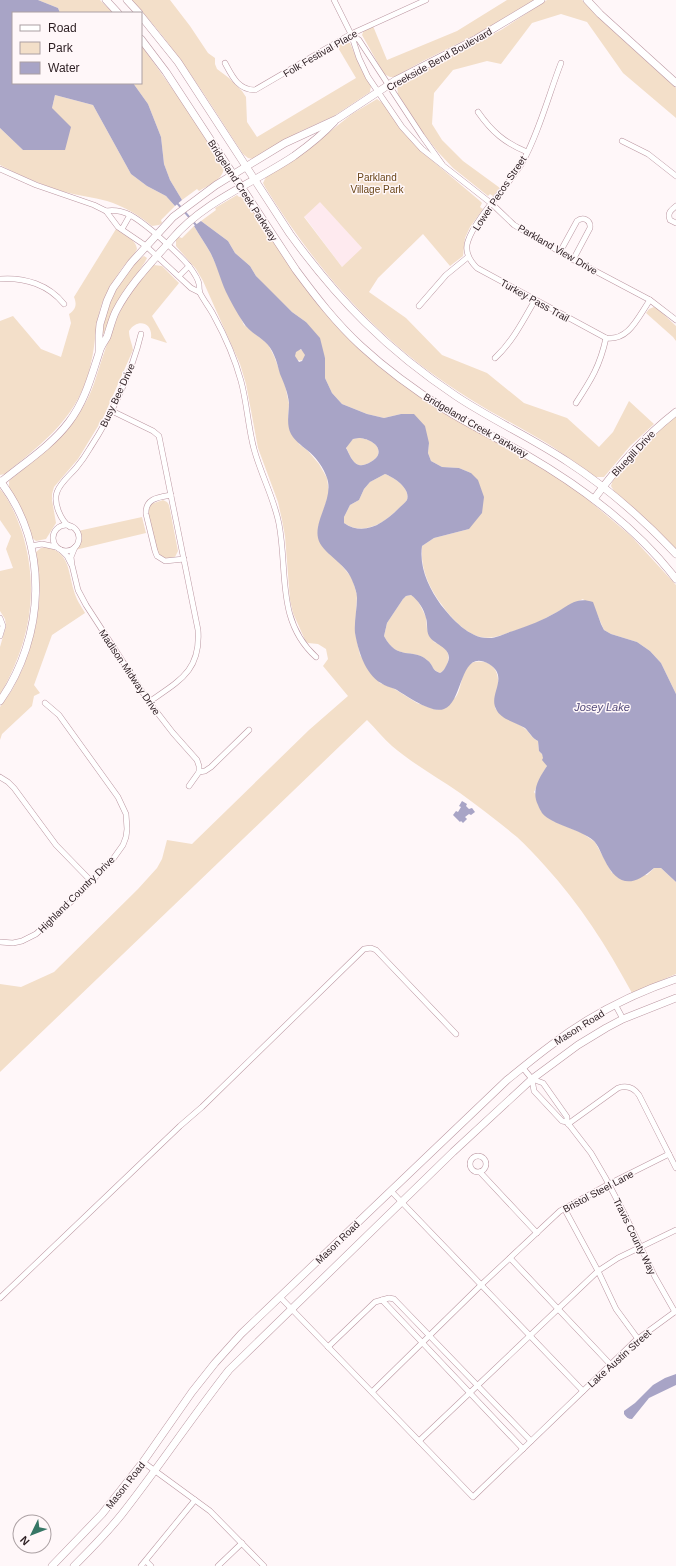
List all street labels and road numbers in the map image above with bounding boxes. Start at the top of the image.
street label: Creekside Bend Boulevard [385,26,494,93]
street label: Folk Festival Place [281,27,360,79]
street label: Bridgeland Creek Parkway [206,138,279,243]
street label: Lower Pecos Street [470,154,528,233]
street label: Parkland View Drive [516,222,600,277]
street label: Turkey Pass Trail [498,277,571,324]
street label: Busy Bee Drive [98,361,137,429]
street label: Bridgeland Creek Parkway [422,391,530,460]
street label: Bluegill Drive [609,428,658,478]
street label: Madison Midway Drive [97,628,163,717]
street label: Highland Country Drive [36,854,117,935]
street label: Mason Road [552,1008,606,1047]
street label: Bristol Steel Lane [561,1168,636,1215]
street label: Travis County Way [611,1196,658,1276]
street label: Mason Road [313,1219,362,1266]
street label: Lake Austin Street [585,1327,653,1390]
street label: Mason Road [104,1460,147,1511]

